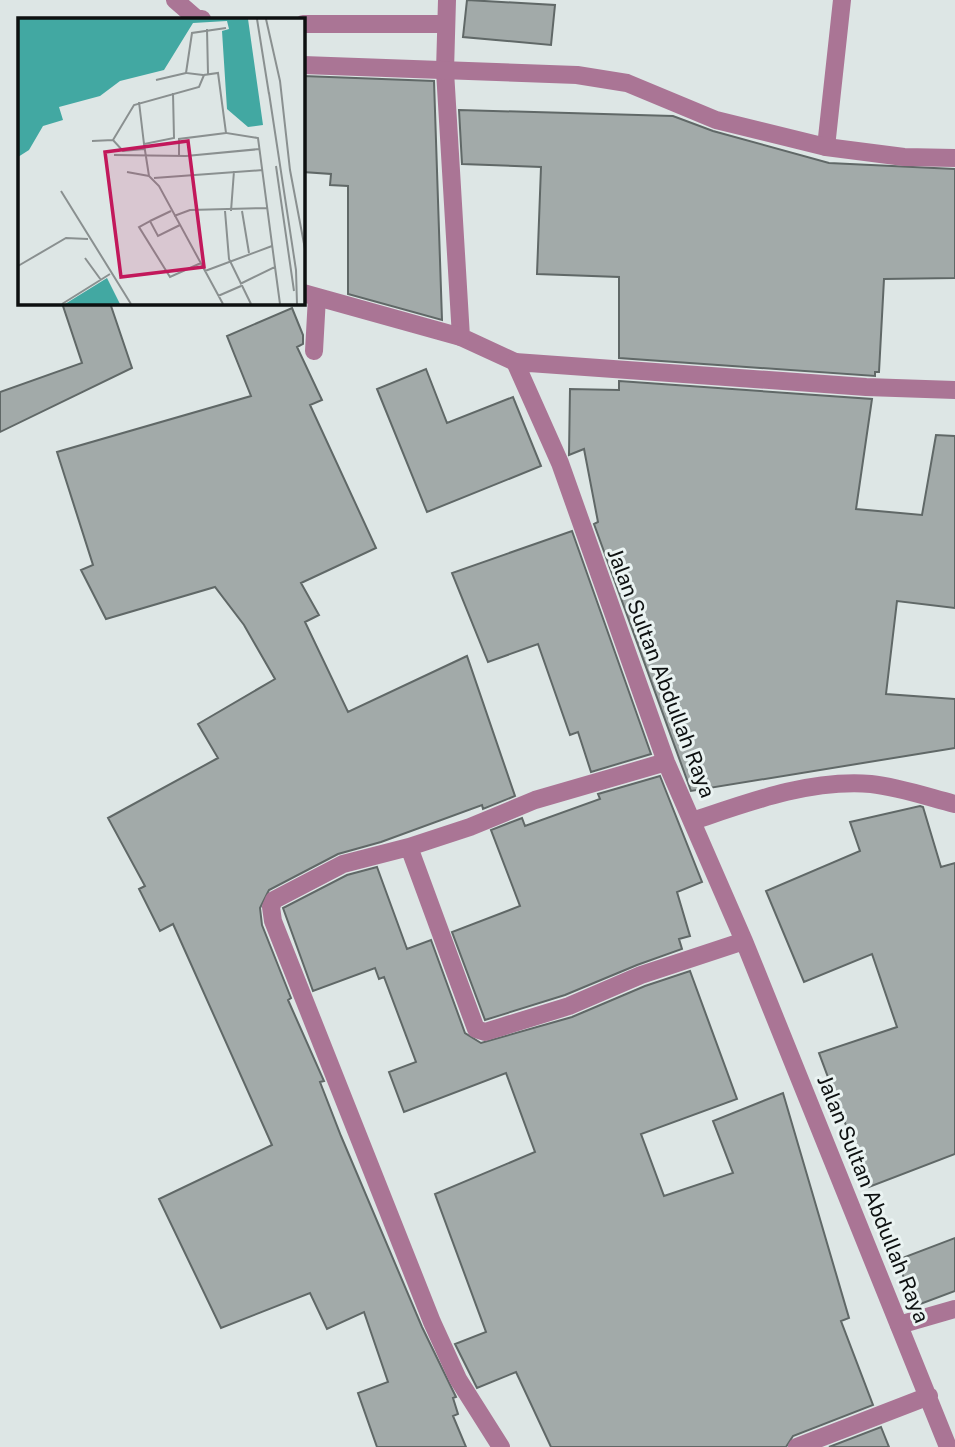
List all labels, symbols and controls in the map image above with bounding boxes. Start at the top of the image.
inset map [18,18,304,304]
street label: Jalan Sultan Abdullah Raya [602,545,721,801]
street label: Jalan Sultan Abdullah Raya [812,1071,935,1326]

